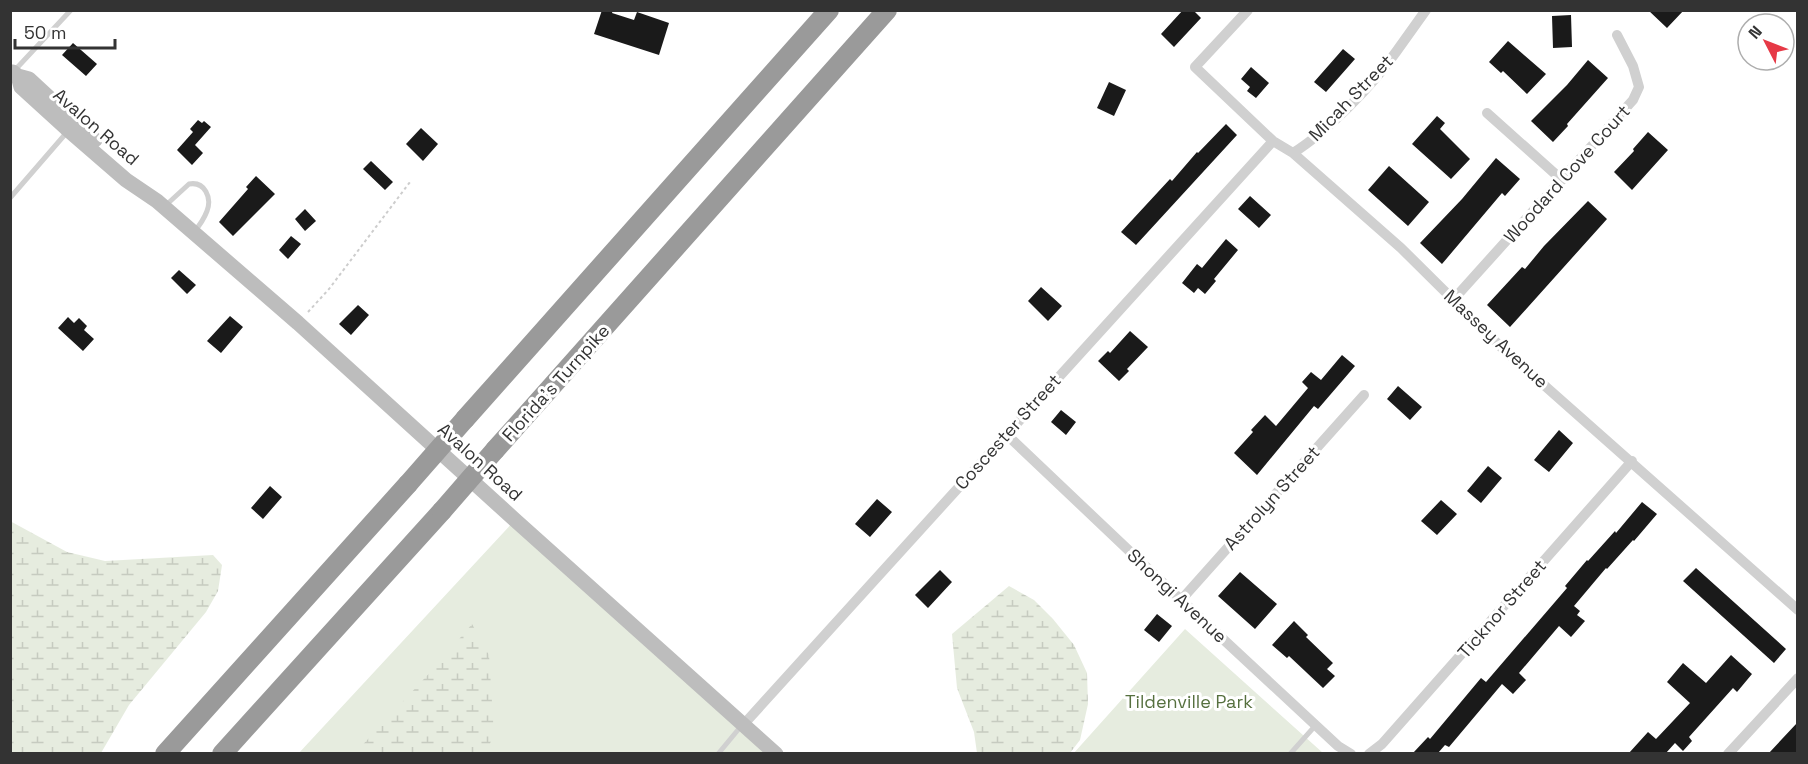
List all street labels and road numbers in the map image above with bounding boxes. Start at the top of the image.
street label: Micah Street [1304,49,1398,146]
street label: Avalon Road [49,83,144,170]
street label: Woodard Cove Court [1499,100,1635,248]
street label: Massey Avenue [1439,284,1553,393]
street label: Florida's Turnpike [497,319,614,446]
street label: Coscester Street [950,369,1066,494]
street label: Avalon Road [433,418,527,506]
street label: Astrolyn Street [1219,441,1325,555]
street label: Shongi Avenue [1123,544,1232,648]
street label: Ticknor Street [1452,554,1551,663]

